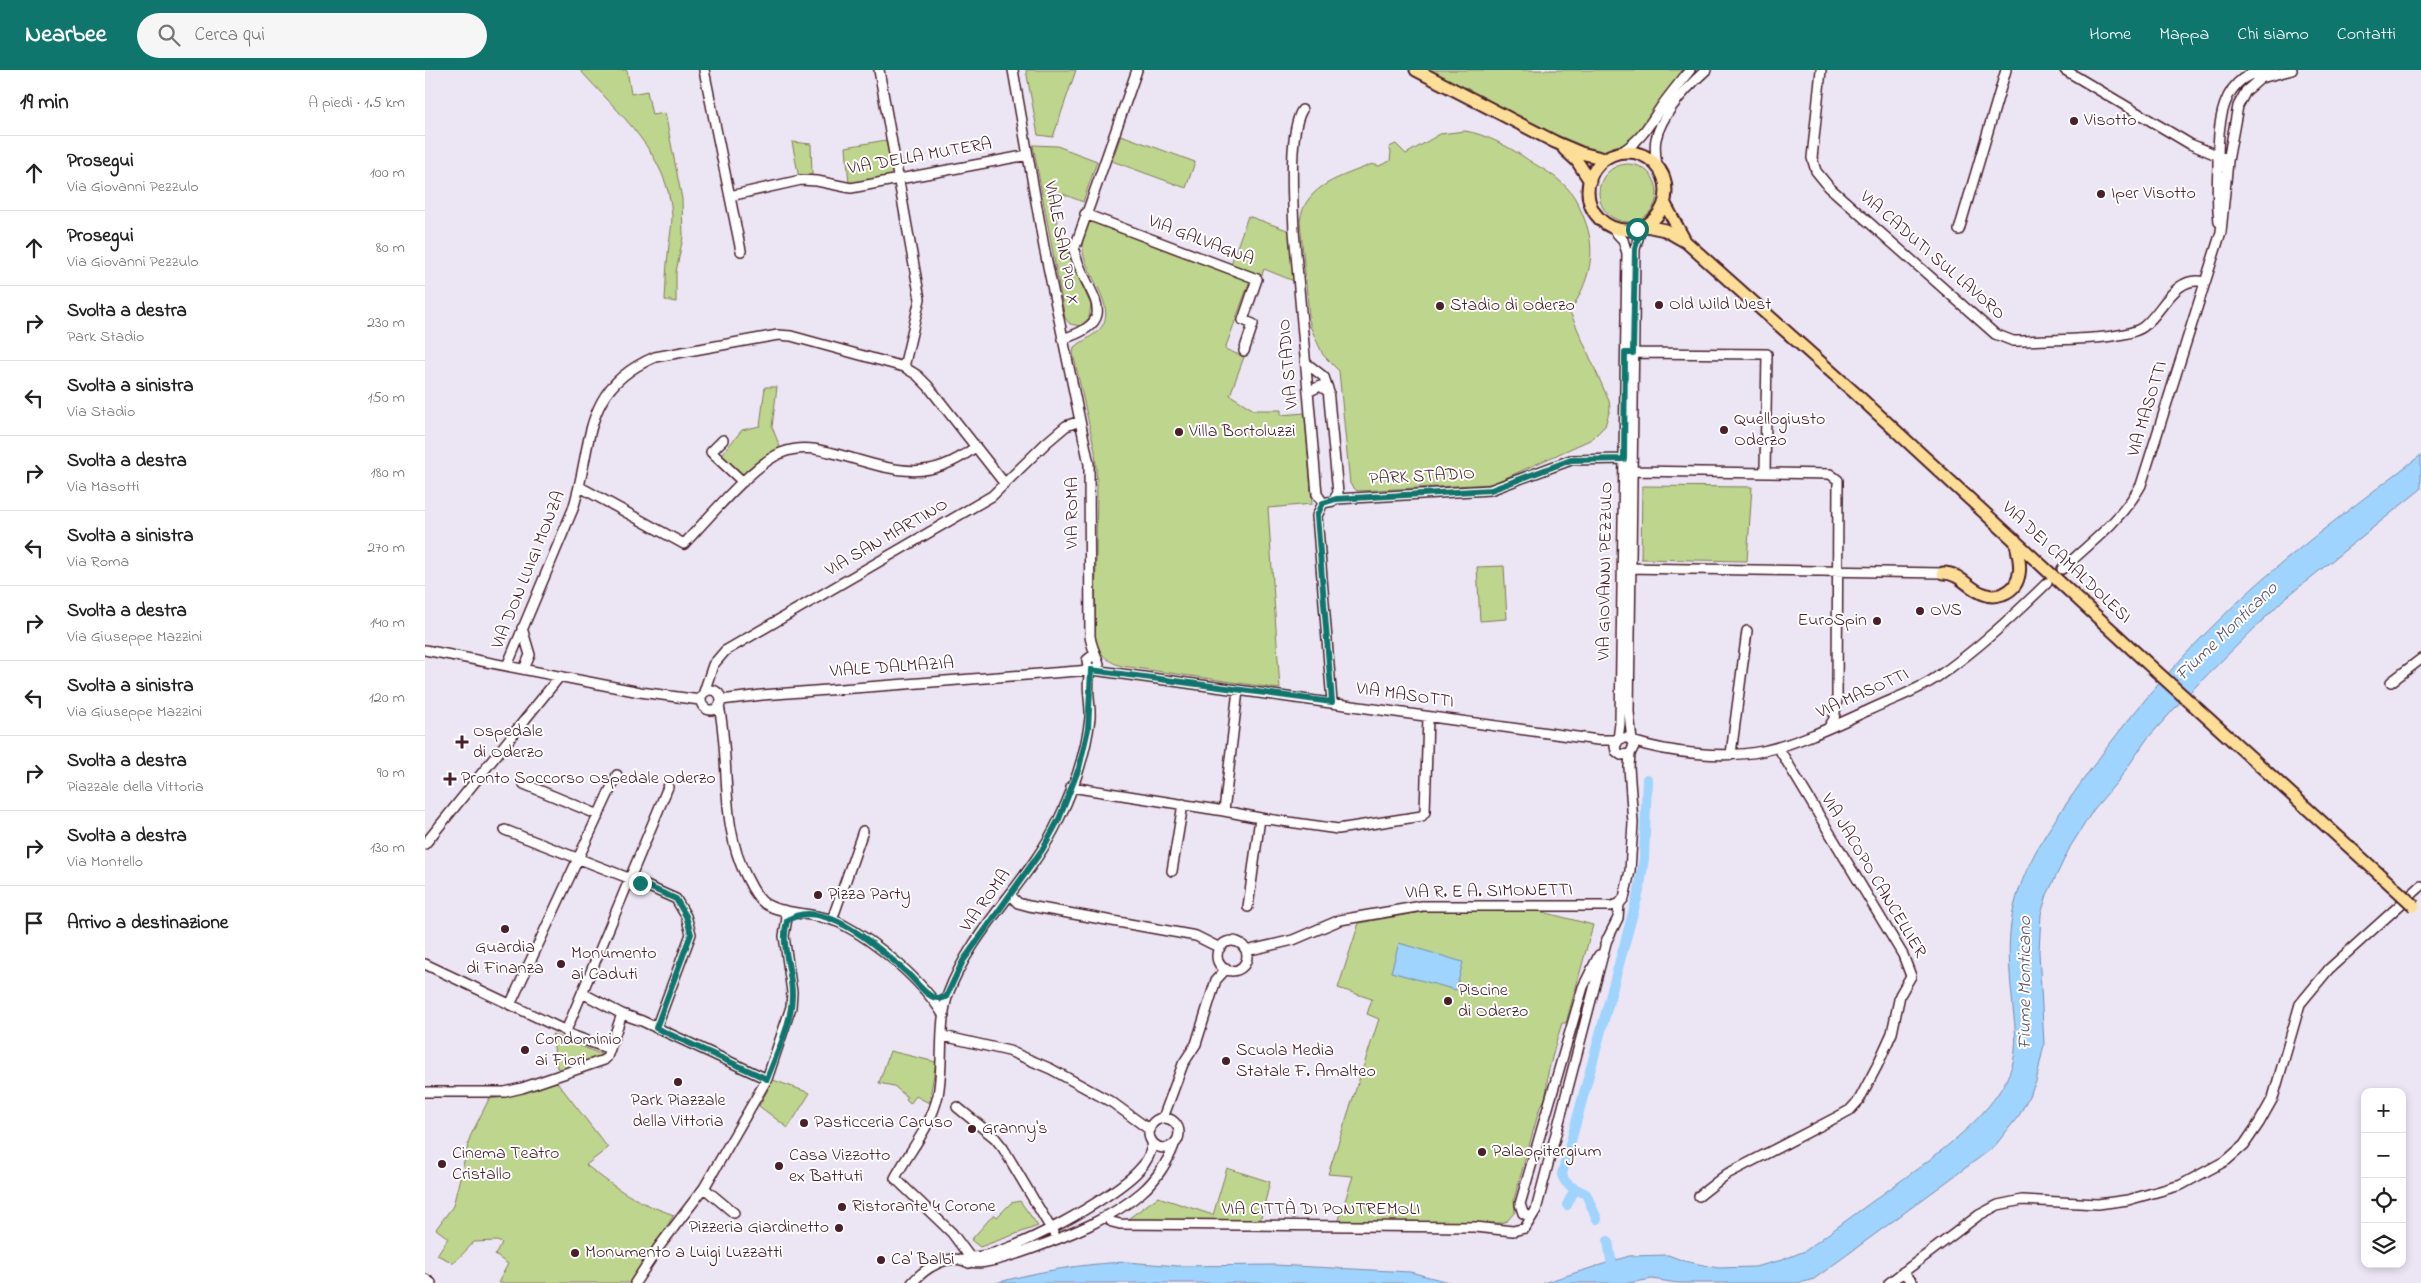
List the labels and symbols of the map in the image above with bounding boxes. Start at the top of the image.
place label: Visotto [2083,108,2137,134]
marker: Visotto [2068,115,2080,127]
street label: VIA DELLA MUTERA [845,132,994,183]
street label: VIALE SAN PIO X [1036,178,1086,307]
place label: Iper Visotto [2111,181,2196,207]
street label: VIA CADUTI SUL LAVORO [1853,185,2011,327]
marker: Iper Visotto [2095,188,2107,200]
street label: VIA GALVAGNA [1143,209,1258,273]
route start [1626,218,1649,241]
place label: Old Wild West [1669,292,1771,318]
place label: Stadio di Oderzo [1450,293,1575,319]
marker: Old Wild West [1653,299,1665,311]
marker: Stadio di Oderzo [1434,300,1446,312]
street label: VIA STADIO [1272,318,1306,411]
street label: VIA MASOTTI [2121,358,2175,461]
place label: Quellogiusto Oderzo [1734,407,1825,454]
place label: Villa Bortoluzzi [1188,419,1295,445]
marker: Quellogiusto Oderzo [1718,424,1730,436]
marker: Villa Bortoluzzi [1173,426,1185,438]
street label: PARK STADIO [1368,461,1476,493]
street label: VIA ROMA [1060,477,1086,550]
street label: VIA GIOVANNI PEZZULO [1591,481,1621,662]
street label: VIA DON LUIGI MONZA [485,487,573,654]
street label: VIA SAN MARTINO [820,492,953,584]
street label: VIA DEI CAMALDOLESI [1995,495,2137,630]
water label: Fiume Monticano [2170,575,2285,688]
place label: OVS [1930,598,1962,624]
marker: OVS [1914,605,1926,617]
place label: EuroSpin [1797,608,1867,634]
marker: EuroSpin [1871,615,1883,627]
street label: VIALE DALMAZIA [828,651,955,685]
street label: VIA MASOTTI [1812,662,1913,726]
street label: VIA MASOTTI [1353,676,1456,716]
place label: Ospedale di Oderzo [473,719,544,766]
marker: Ospedale di Oderzo [455,735,469,749]
place label: Pronto Soccorso Ospedale Oderzo [461,766,716,792]
marker: Pronto Soccorso Ospedale Oderzo [443,772,457,786]
street label: VIA JACOPO CANCELLIER [1813,788,1932,963]
street label: VIA ROMA [954,864,1018,939]
route end [629,872,652,895]
street label: VIA R. E A. SIMONETTI [1404,878,1573,906]
place label: Pizza Party [828,882,911,908]
marker: Pizza Party [812,889,824,901]
water label: Fiume Monticano [2012,915,2039,1050]
marker: Guardia di Finanza [499,923,511,935]
place label: Guardia di Finanza [466,935,544,982]
place label: Monumento ai Caduti [571,941,657,988]
marker: Monumento ai Caduti [555,958,567,970]
place label: Piscine di Oderzo [1458,978,1528,1025]
marker: Piscine di Oderzo [1442,995,1454,1007]
place label: Condominio ai Fiori [535,1027,621,1074]
place label: Scuola Media Statale F. Amalteo [1236,1038,1376,1085]
marker: Condominio ai Fiori [519,1044,531,1056]
marker: Scuola Media Statale F. Amalteo [1220,1055,1232,1067]
marker: Park Piazzale della Vittoria [672,1076,684,1088]
place label: Park Piazzale della Vittoria [630,1088,727,1135]
place label: Pasticceria Caruso [814,1110,953,1136]
place label: Granny's [982,1116,1047,1142]
marker: Pasticceria Caruso [798,1117,810,1129]
marker: Granny's [966,1123,978,1135]
place label: Palaopitergium [1492,1139,1601,1166]
place label: Cinema Teatro Cristallo [452,1141,559,1188]
place label: Casa Vizzotto ex Battuti [789,1143,890,1190]
marker: Palaopitergium [1476,1146,1488,1158]
marker: Cinema Teatro Cristallo [436,1158,448,1170]
marker: Casa Vizzotto ex Battuti [773,1160,785,1172]
place label: Ristorante 4 Corone [852,1194,997,1220]
street label: VIA CITTÀ DI PONTREMOLI [1221,1197,1420,1223]
marker: Ristorante 4 Corone [836,1201,848,1213]
place label: Pizzeria Giardinetto [689,1215,829,1241]
marker: Pizzeria Giardinetto [833,1222,845,1234]
place label: Monumento a Luigi Luzzatti [585,1240,782,1267]
marker: Monumento a Luigi Luzzatti [569,1247,581,1259]
place label: Ca' Balbi [891,1247,955,1273]
marker: Ca' Balbi [875,1254,887,1266]

